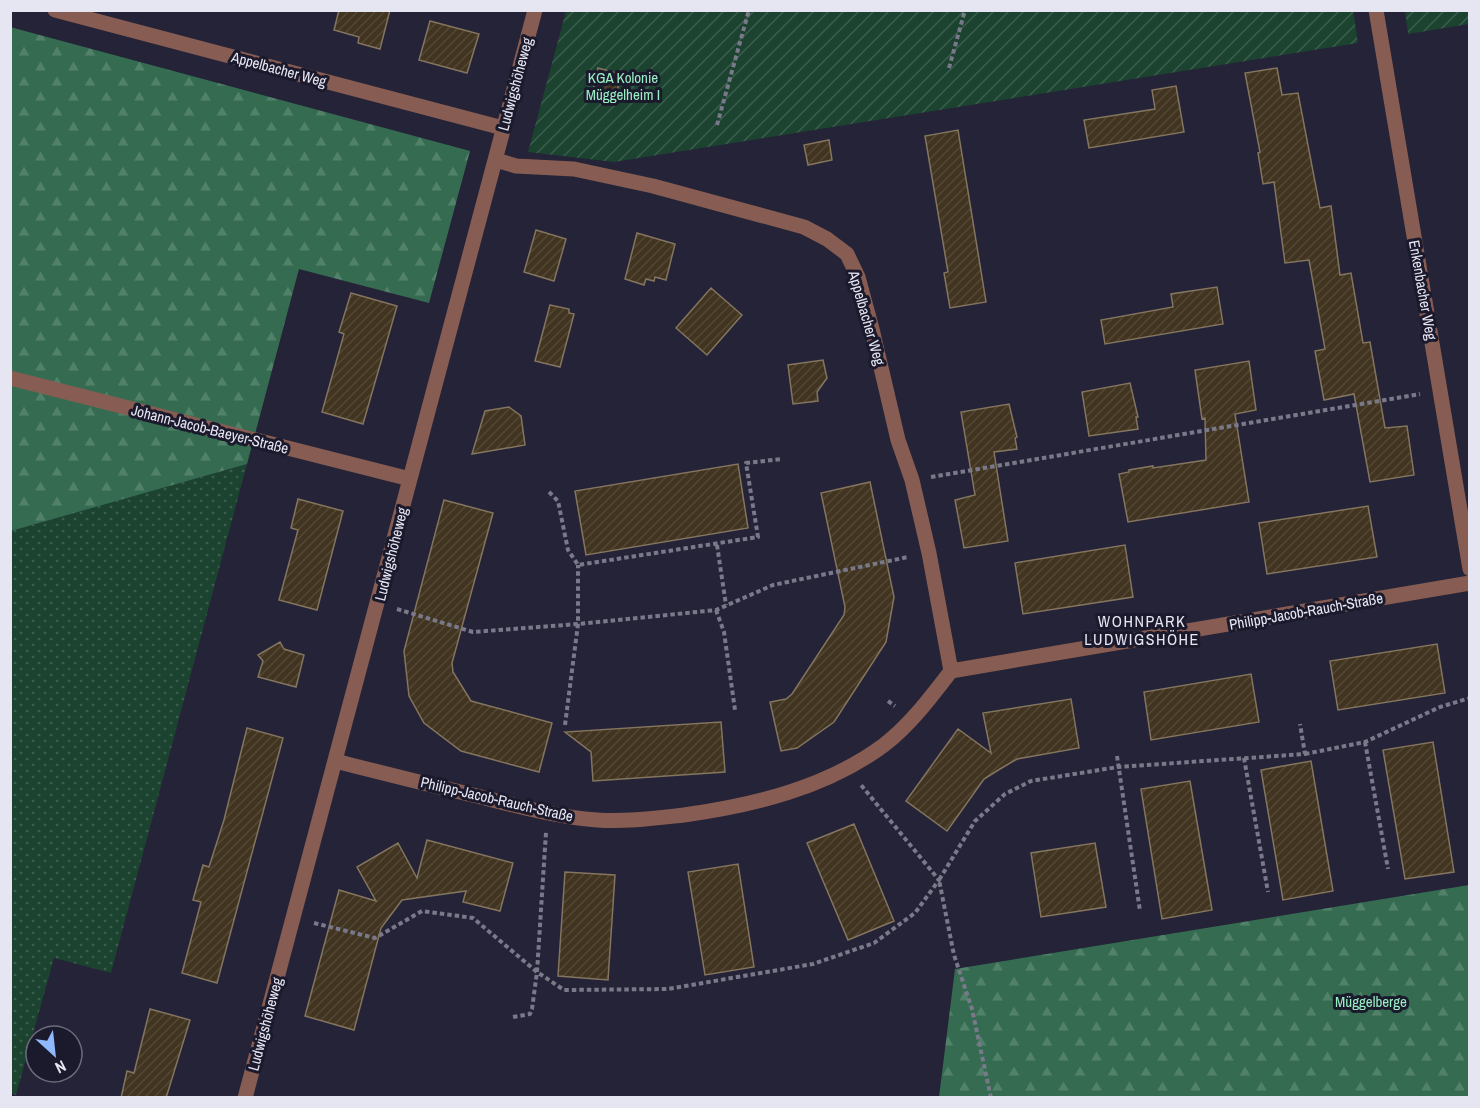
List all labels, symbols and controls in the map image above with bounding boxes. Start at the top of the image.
street label: Ludwigshöheweg [492,35,538,133]
street label: Appelbacher Weg [228,46,329,92]
park label: KGA Kolonie Müggelheim I [586,67,660,105]
street label: Enkenbacher Weg [1404,238,1442,342]
street label: Appelbacher Weg [843,267,891,368]
street label: Johann-Jacob-Baeyer-Straße [129,399,291,459]
street label: Ludwigshöheweg [369,505,413,603]
street label: Philipp-Jacob-Rauch-Straße [1227,587,1385,635]
district label: WOHNPARK LUDWIGSHÖHE [1084,610,1200,650]
street label: Philipp-Jacob-Rauch-Straße [419,771,575,827]
street label: Ludwigshöheweg [242,975,288,1073]
park label: Müggelberge [1335,991,1407,1012]
north arrow [24,1024,84,1084]
text: N [52,1055,70,1079]

